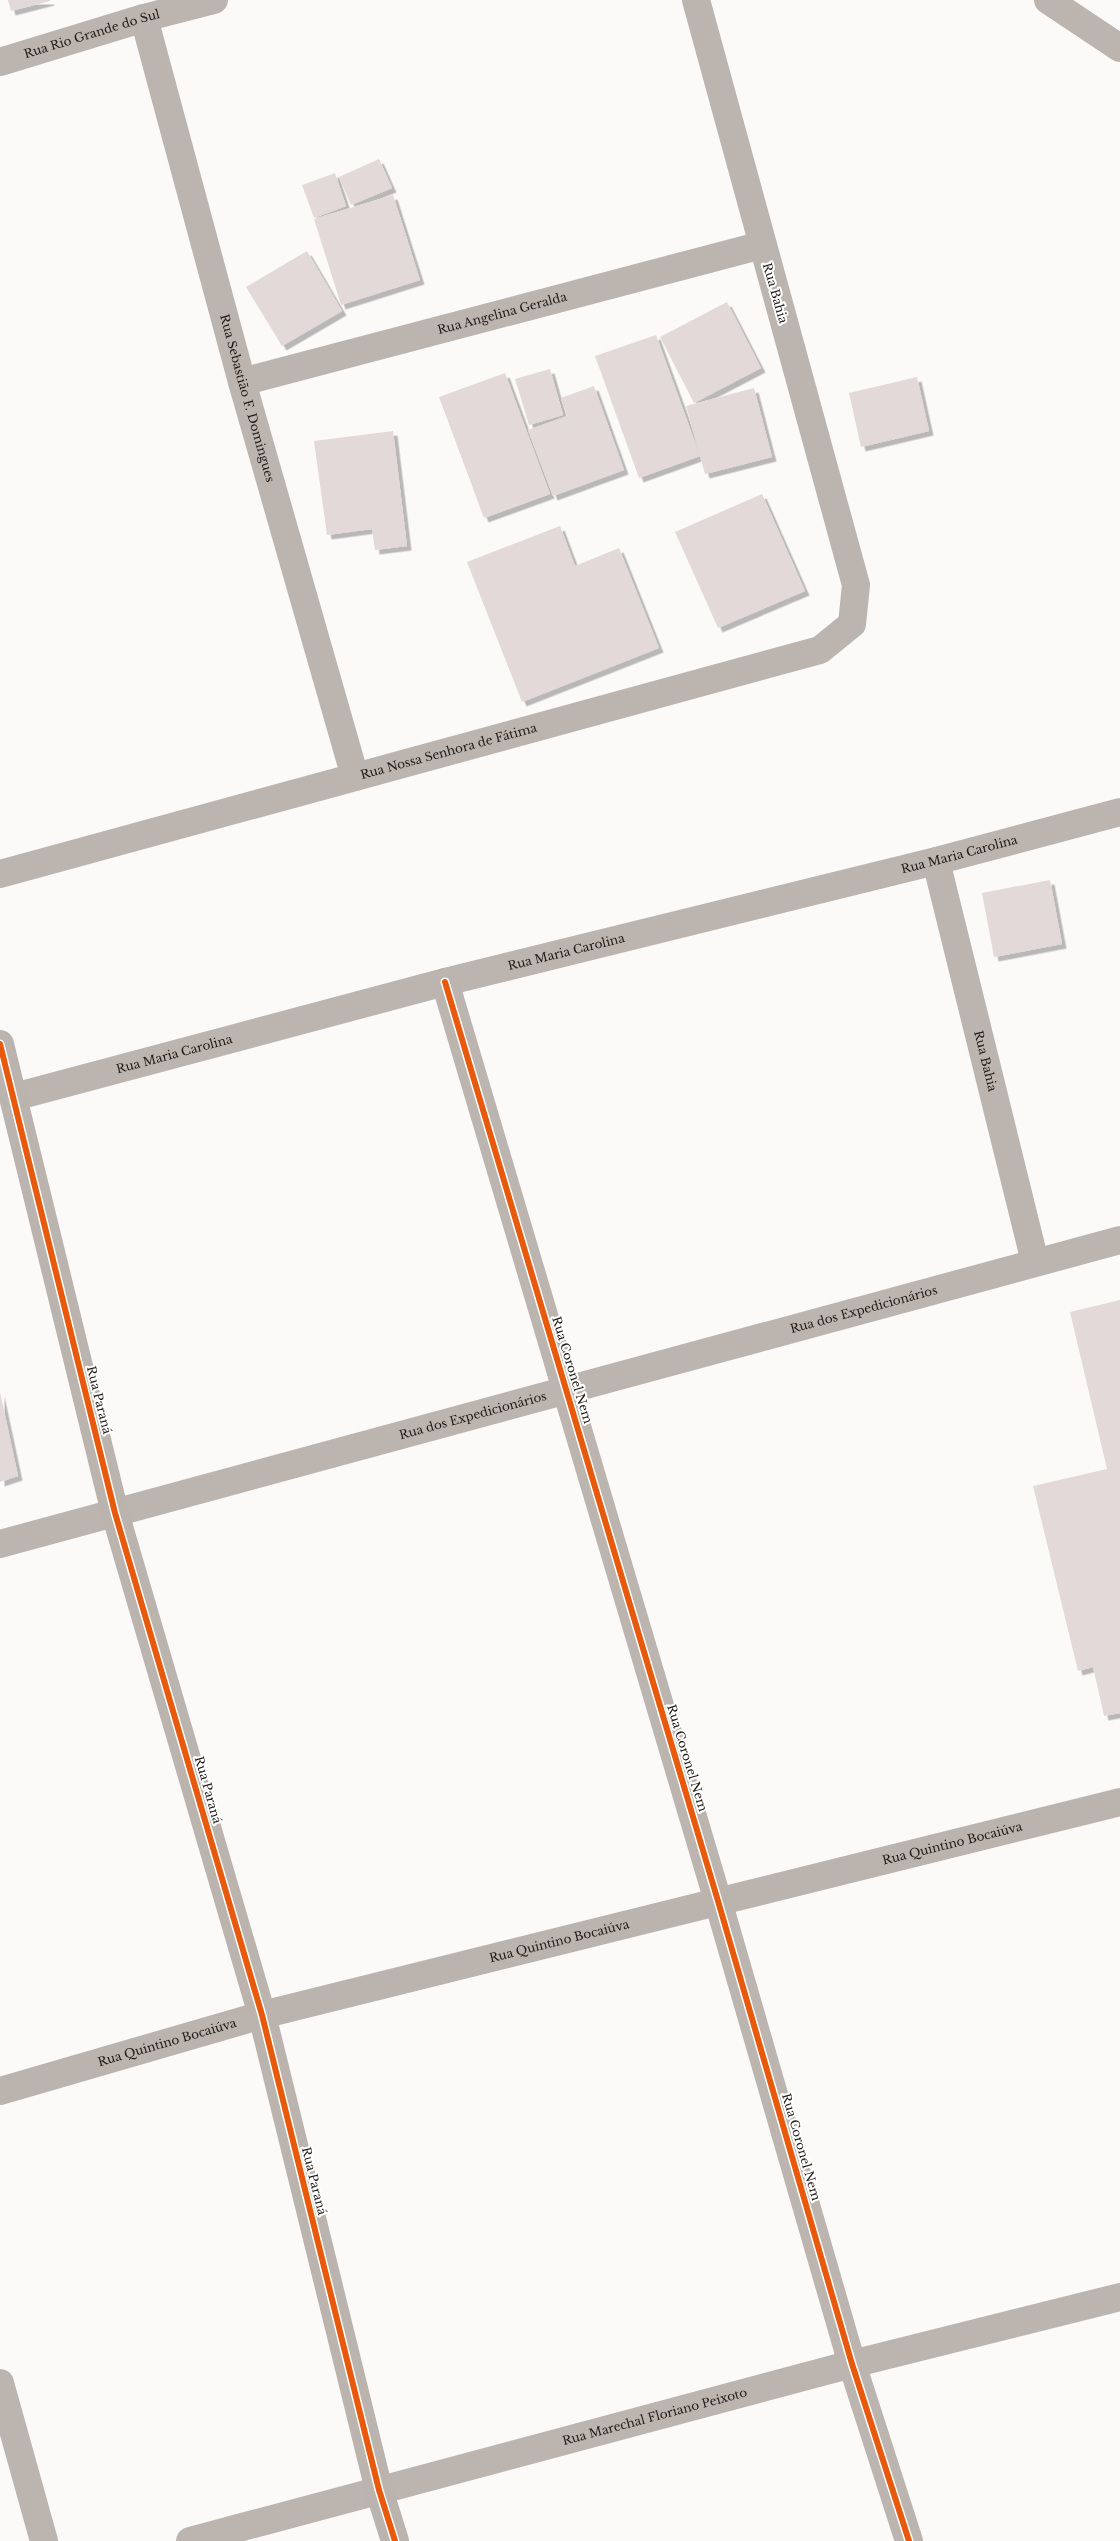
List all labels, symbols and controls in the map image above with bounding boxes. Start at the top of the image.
street label: Rua Rio Grande do Sul [22,6,161,61]
street label: Rua Bahia [760,261,791,325]
street label: Rua Angelina Geralda [436,289,569,337]
street label: Rua Sebastião F. Domingues [217,312,278,484]
street label: Rua Nossa Senhora de Fátima [358,720,539,782]
street label: Rua Maria Carolina [899,832,1019,876]
street label: Rua Maria Carolina [506,930,626,973]
street label: Rua Bahia [971,1029,1001,1093]
street label: Rua Maria Carolina [114,1031,234,1076]
street label: Rua dos Expedicionários [788,1282,939,1336]
street label: Rua Coronel Nem [549,1315,596,1425]
street label: Rua Paraná [84,1364,115,1436]
street label: Rua dos Expedicionários [397,1388,548,1442]
street label: Rua Coronel Nem [664,1703,711,1813]
street label: Rua Paraná [192,1754,225,1826]
street label: Rua Quintino Bocaiúva [881,1818,1024,1868]
street label: Rua Quintino Bocaiúva [488,1916,631,1965]
street label: Rua Quintino Bocaiúva [96,2015,238,2069]
street label: Rua Coronel Nem [779,2091,824,2202]
street label: Rua Paraná [299,2145,330,2217]
street label: Rua Marechal Floriano Peixoto [561,2384,749,2448]

